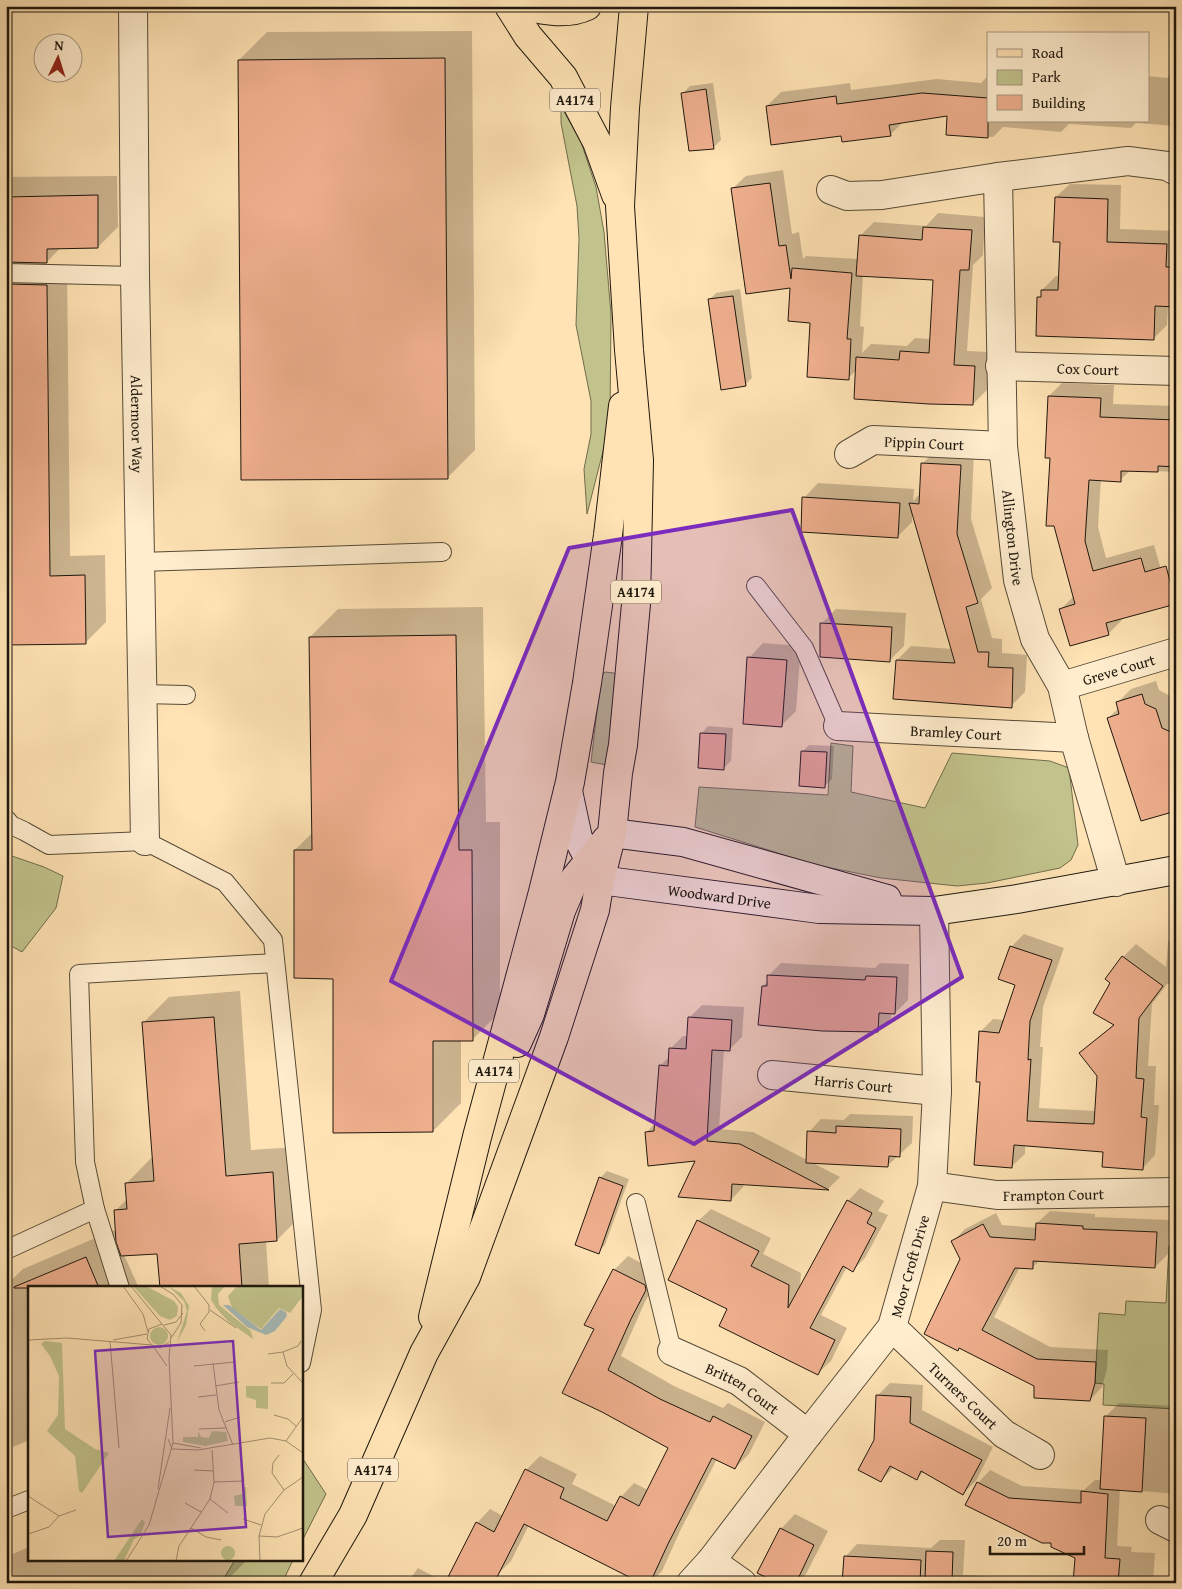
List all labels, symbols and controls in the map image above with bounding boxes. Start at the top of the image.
north arrow [32,32,82,82]
legend [987,32,1150,122]
text: N [54,35,65,55]
text: Road [1032,42,1063,63]
text: Park [1032,66,1061,87]
road number: A4174 [550,88,600,112]
text: Building [1032,92,1086,113]
street label: Cox Court [1057,357,1120,380]
street label: Aldermoor Way [126,375,149,474]
street label: Pippin Court [884,430,965,455]
street label: Allington Drive [997,488,1030,588]
road number: A4174 [611,580,661,604]
street label: Greve Court [1080,648,1158,690]
street label: Bramley Court [910,719,1003,745]
street label: Woodward Drive [667,879,772,913]
road number: A4174 [469,1060,519,1082]
street label: Harris Court [814,1069,894,1097]
street label: Frampton Court [1003,1183,1105,1205]
street label: Moor Croft Drive [885,1212,934,1320]
inset map [28,1286,302,1562]
street label: Britten Court [703,1357,784,1419]
street label: Turners Court [924,1357,1004,1434]
road number: A4174 [348,1458,398,1482]
scale bar [990,1524,1083,1556]
text: 20 m [997,1530,1028,1551]

